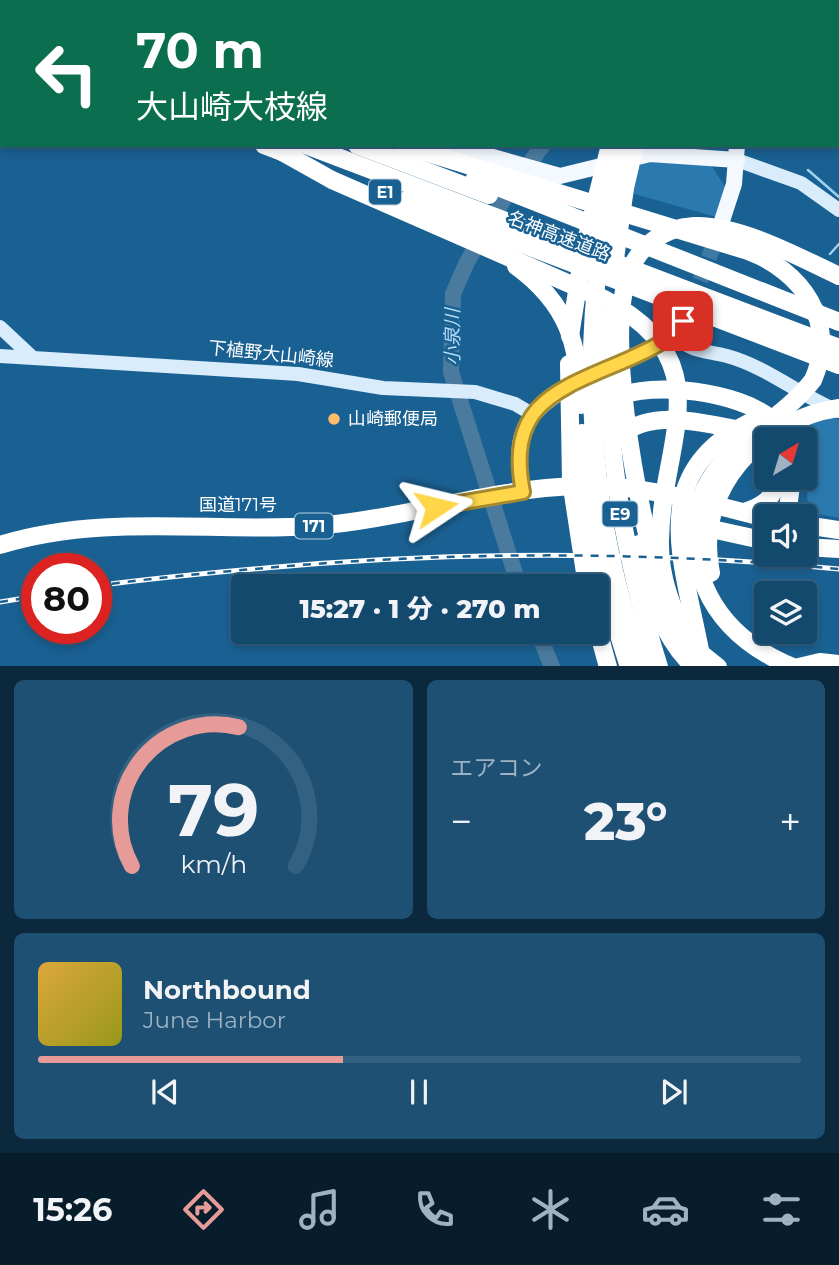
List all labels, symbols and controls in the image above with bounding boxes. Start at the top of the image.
text: 70 m [136,21,264,80]
icon: left [21,28,112,119]
text: 大山崎大枝線 [136,87,328,126]
road number: E1 [369,180,401,204]
street label: 名神高速道路 [505,206,613,266]
pin [653,291,713,351]
icon: arrive [664,302,702,340]
water label: 小泉川 [441,307,464,366]
street label: 下植野大山崎線 [207,336,335,372]
place label: 山崎郵便局 [348,408,438,430]
marker: 山崎郵便局 [326,411,342,427]
north arrow [754,427,817,490]
map controls [754,427,817,644]
position arrow [399,470,473,544]
street label: 国道171号 [199,494,277,516]
road number: E9 [602,502,638,526]
button: sound [754,504,817,567]
road number: 171 [295,513,333,538]
speed limit sign: 80 [21,553,112,644]
button: layers [754,581,817,644]
text: 15:27 · 1 分 · 270 m [300,593,540,625]
text: エアコン [451,754,543,782]
text: 79 [167,766,259,854]
text: 23° [584,790,667,853]
text: − [451,798,472,845]
text: + [779,798,801,845]
text: km/h [180,848,247,878]
text: Northbound [143,974,311,1006]
text: June Harbor [143,1006,286,1034]
icon: previous [146,1073,184,1111]
icon: pause [400,1073,438,1111]
icon: next [655,1073,693,1111]
icon: directions [179,1185,228,1234]
icon: music [295,1185,344,1234]
icon: phone [410,1185,459,1234]
icon: climate [526,1185,575,1234]
icon: car [641,1185,690,1234]
icon: filters [757,1185,806,1234]
text: 15:26 [33,1190,113,1229]

